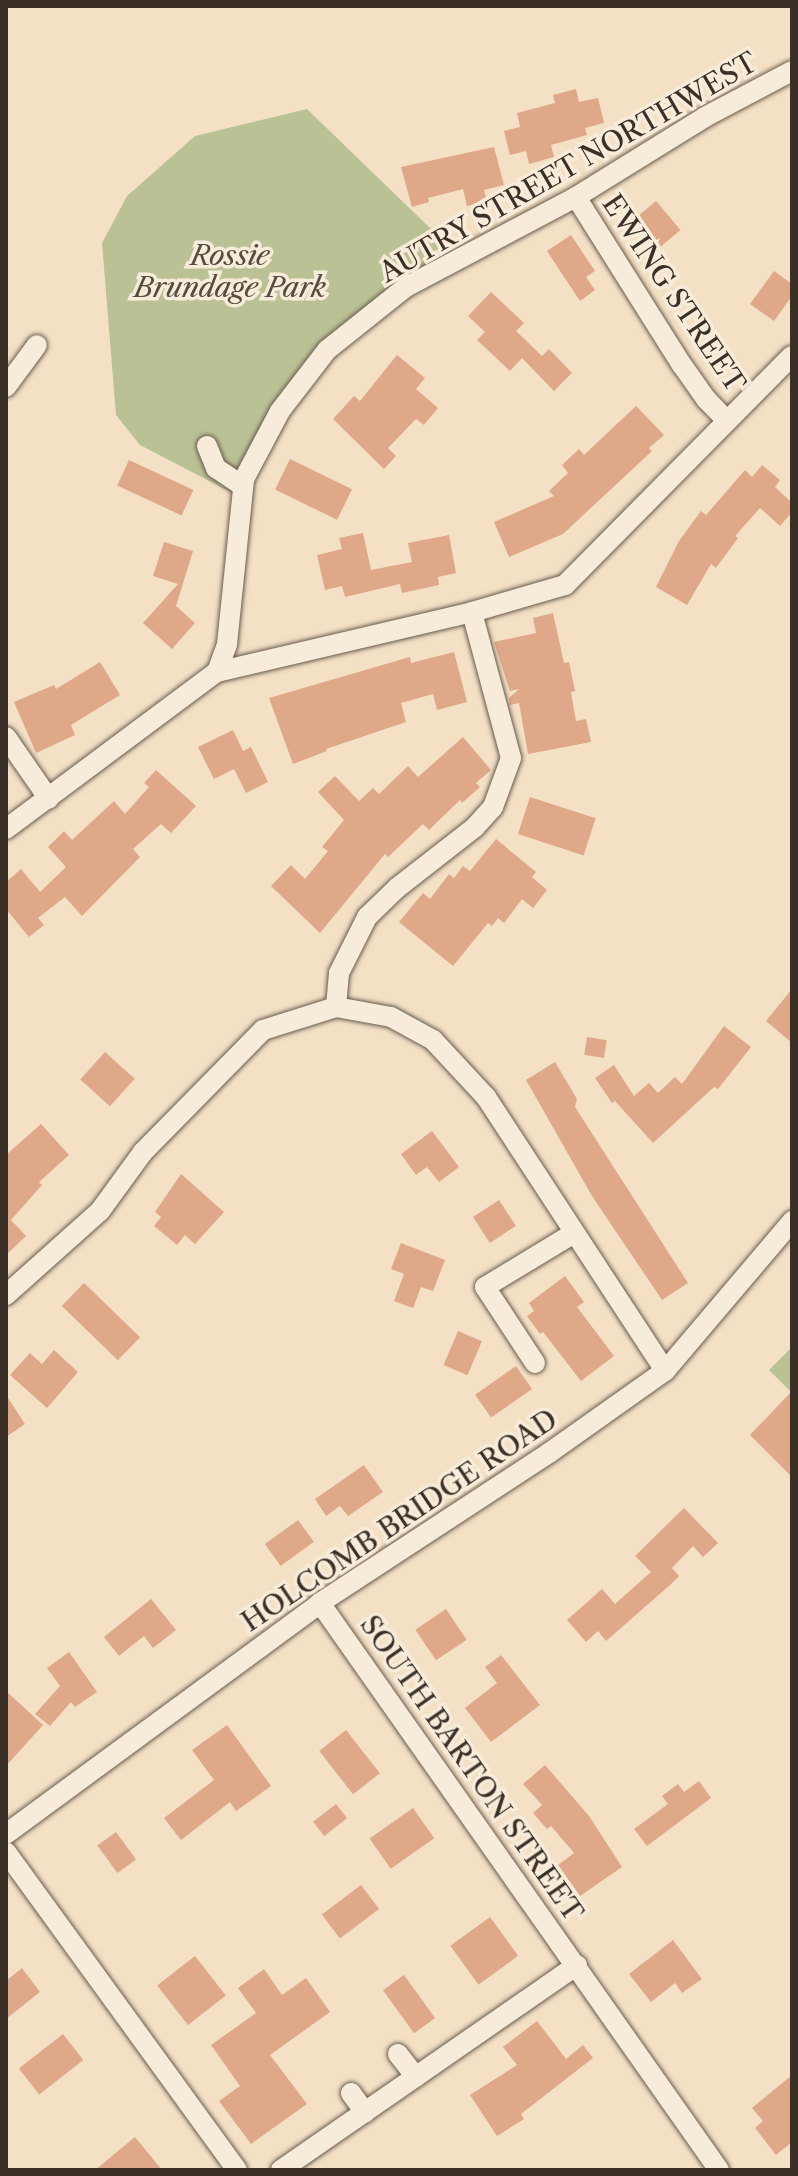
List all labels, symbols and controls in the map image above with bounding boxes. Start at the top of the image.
street label: AUTRY STREET NORTHWEST [372,44,764,290]
street label: EWING STREET [595,188,753,398]
park label: Rossie Brundage Park [134,238,326,304]
street label: HOLCOMB BRIDGE ROAD [235,1402,563,1638]
street label: SOUTH BARTON STREET [353,1609,591,1927]

